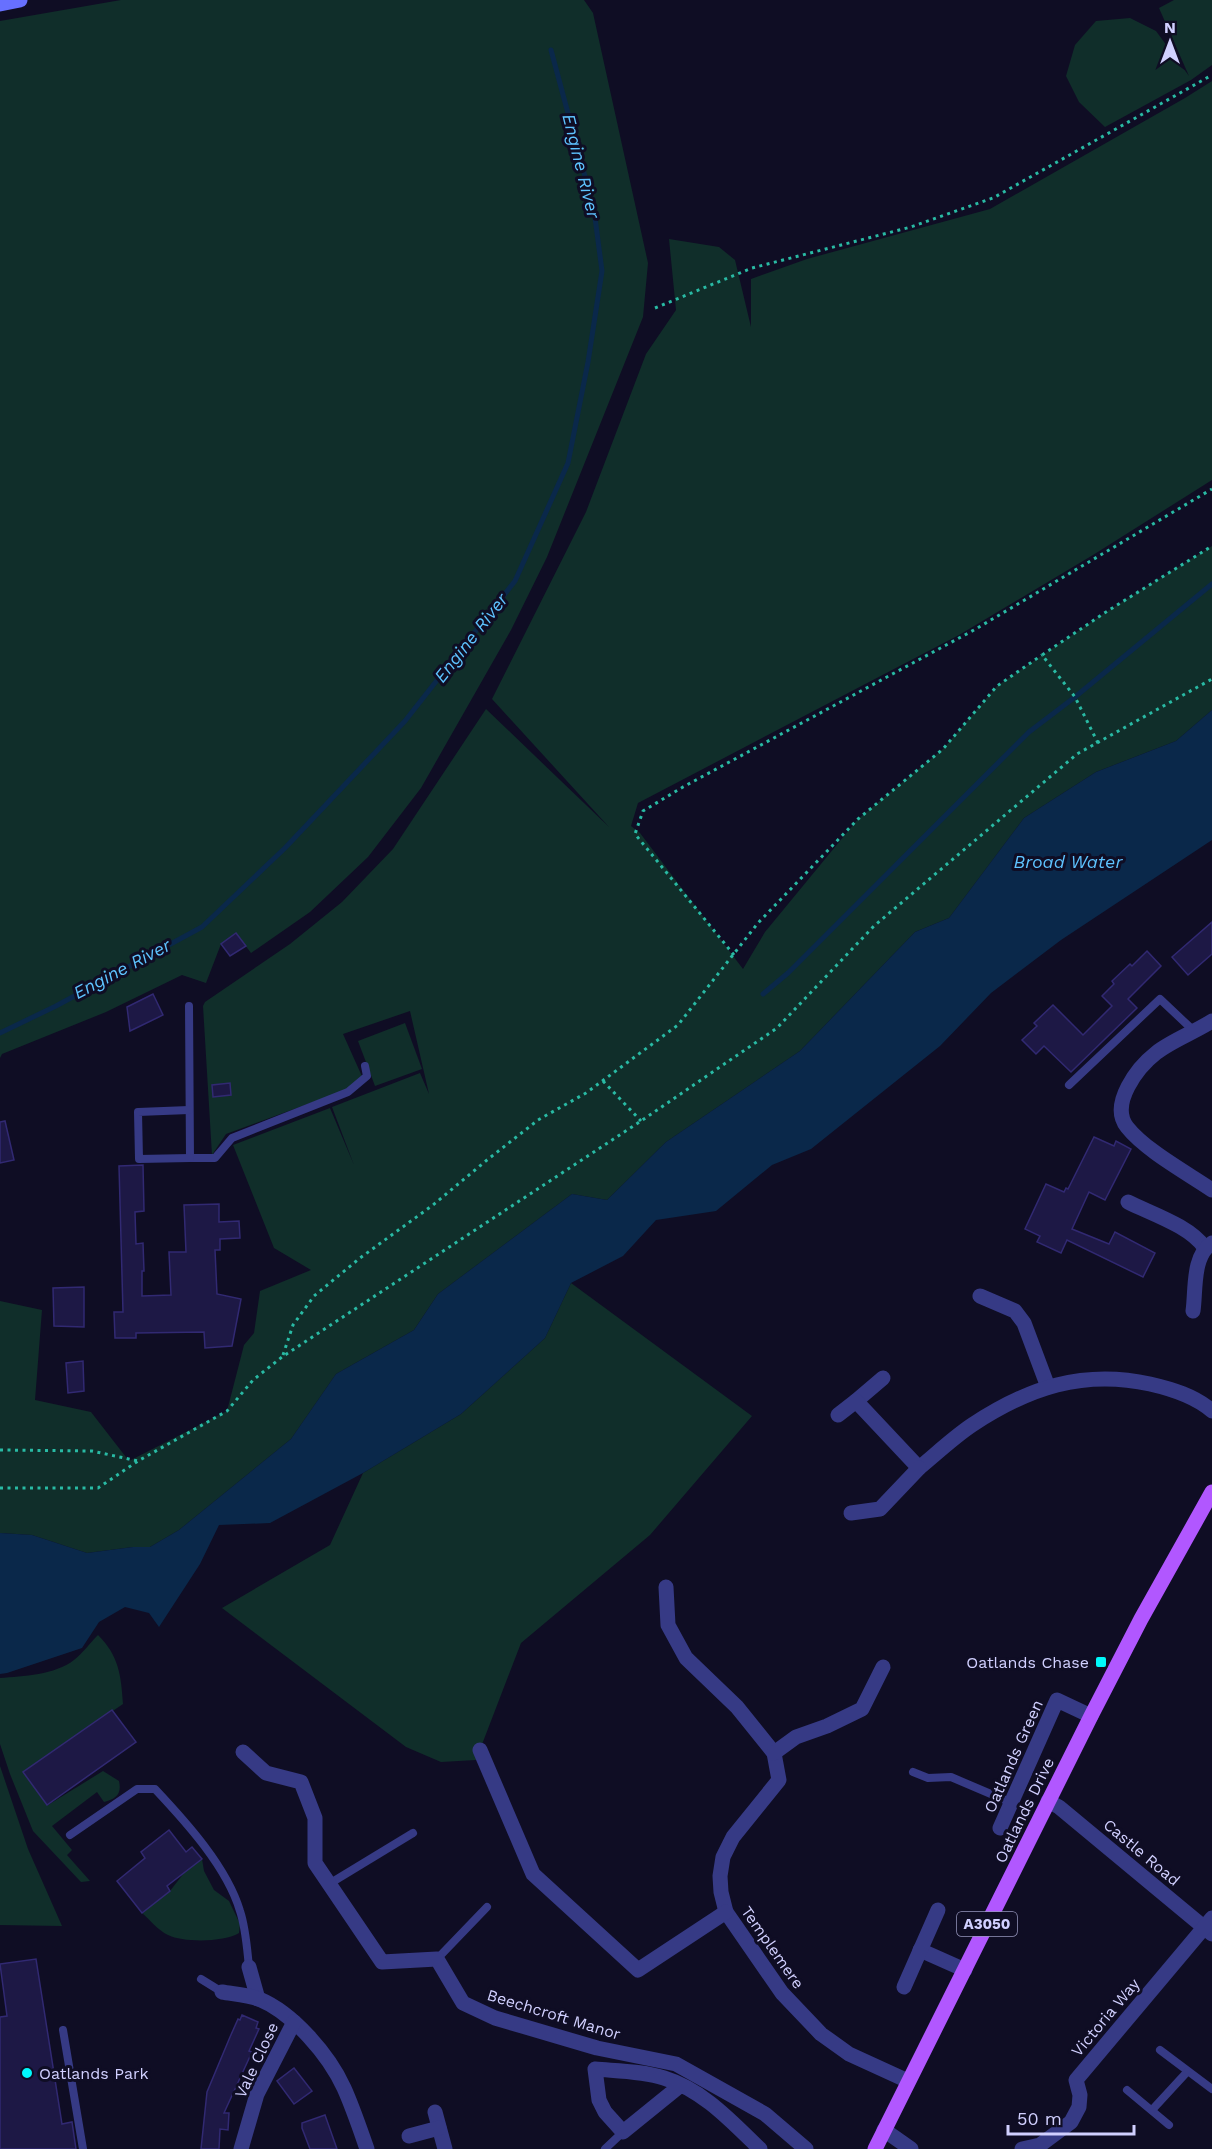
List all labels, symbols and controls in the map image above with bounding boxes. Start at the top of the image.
north arrow [1140,12,1200,72]
text: N [1164,18,1176,37]
water label: Engine River [558,111,605,221]
water label: Engine River [429,588,513,686]
water label: Broad Water [1014,851,1123,872]
water label: Engine River [69,934,175,1003]
place label: Oatlands Chase [966,1653,1089,1672]
marker: Oatlands Chase [1094,1655,1108,1669]
street label: Oatlands Green [980,1697,1047,1816]
street label: Oatlands Drive [991,1754,1058,1866]
street label: Castle Road [1100,1815,1184,1890]
street label: Templemere [737,1902,808,1992]
road number: A3050 [957,1912,1017,1936]
street label: Victoria Way [1067,1974,1144,2060]
street label: Beechcroft Manor [485,1985,623,2044]
street label: Vale Close [231,2019,282,2101]
place label: Oatlands Park [39,2064,149,2083]
marker: Oatlands Park [20,2066,34,2080]
scale bar [1008,2098,1134,2136]
text: 50 m [1017,2108,1062,2129]

